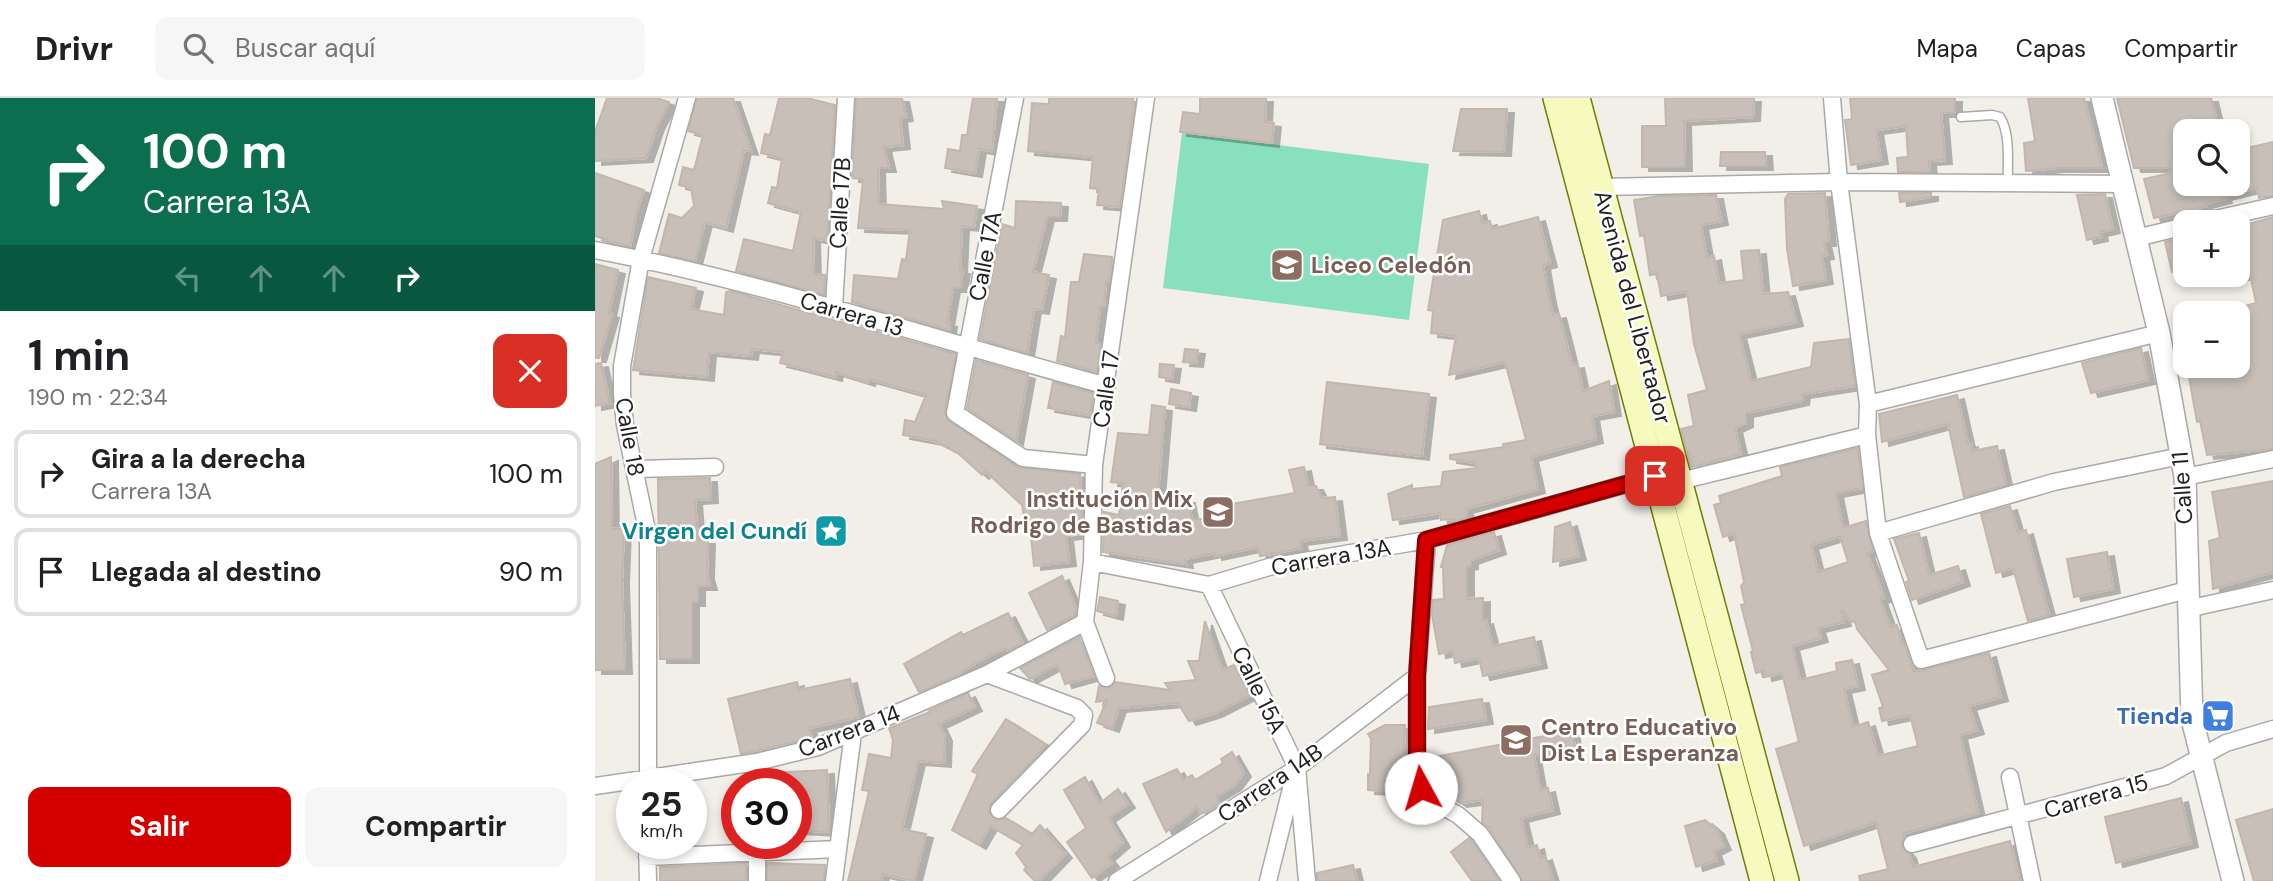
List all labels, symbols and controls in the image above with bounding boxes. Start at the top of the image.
search box [155,17,645,80]
text: Drivr [35,27,113,70]
icon: search [179,29,217,67]
text: Buscar aquí [235,31,375,65]
text: Mapa [1916,33,1978,64]
text: Capas [2016,33,2086,64]
text: Compartir [2124,33,2238,64]
text: 100 m [143,119,287,183]
map controls [2173,119,2250,378]
button: search [2173,119,2250,196]
icon: right [28,126,119,217]
street label: Calle 17B [823,156,857,250]
text: Carrera 13A [143,181,311,223]
street label: Avenida del Libertador [1587,187,1679,427]
street label: Calle 17A [962,208,1008,304]
button: + [2173,210,2250,287]
school or university icon: Liceo Celedón [1268,246,1306,284]
place label: Liceo Celedón [1311,250,1471,280]
icon: left [169,259,207,297]
icon: ahead [242,259,280,297]
icon: ahead [315,259,353,297]
icon: right [388,259,426,297]
street label: Carrera 13 [797,285,907,343]
button: − [2173,301,2250,378]
text: 1 min [28,328,130,383]
button: close [493,334,567,408]
street label: Calle 17 [1086,348,1126,430]
text: 190 m · 22:34 [28,382,167,412]
street label: Calle 18 [608,395,652,479]
text: Gira a la derecha [91,442,306,476]
pin [1625,446,1685,506]
street label: Calle 11 [2164,451,2200,525]
icon: right [32,455,70,493]
text: 100 m [489,457,563,491]
icon: arrive [1636,457,1674,495]
text: Carrera 13A [91,476,212,506]
place label: Institución Mix Rodrigo de Bastidas [970,484,1193,540]
school or university icon: Institución Mix Rodrigo de Bastidas [1199,493,1237,531]
place icon: Virgen del Cundí [812,512,850,550]
place label: Virgen del Cundí [622,516,807,546]
street label: Carrera 13A [1269,532,1393,582]
icon: arrive [32,553,70,591]
text: Llegada al destino [91,555,322,589]
text: 90 m [499,555,563,589]
street label: Calle 15A [1225,641,1293,739]
supermarket icon: Tienda [2199,697,2237,735]
street label: Carrera 14 [794,698,904,764]
place label: Tienda [2116,701,2193,731]
place label: Centro Educativo Dist La Esperanza [1541,712,1739,768]
school or university icon: Centro Educativo Dist La Esperanza [1497,721,1535,759]
street label: Carrera 14B [1212,737,1328,829]
position arrow [1384,751,1458,825]
street label: Carrera 15 [2040,767,2152,825]
speed limit sign: 30 [721,768,812,859]
text: 25 [641,781,682,827]
button: Salir [28,787,291,867]
button: Compartir [305,787,567,867]
text: km/h [640,819,683,843]

